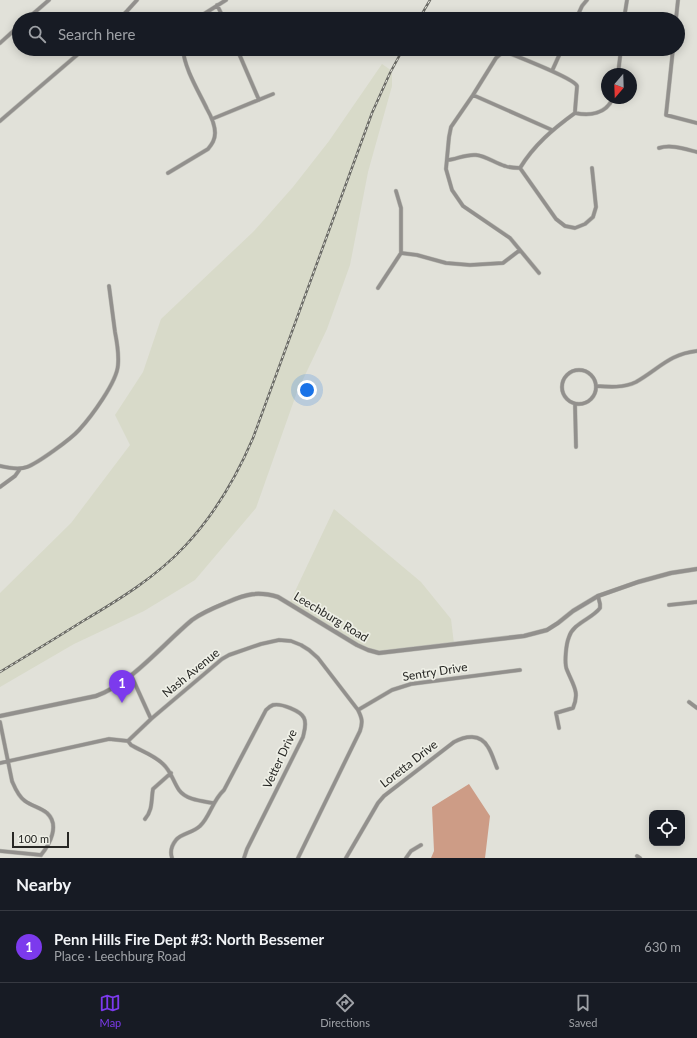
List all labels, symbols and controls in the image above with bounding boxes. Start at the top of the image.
search box [12,12,685,56]
icon: search [26,23,48,45]
text: Search here [58,25,135,43]
north arrow [601,68,637,104]
your location [297,380,317,400]
street label: Leechburg Road [291,588,371,645]
street label: Nash Avenue [159,645,222,700]
street label: Sentry Drive [401,659,469,684]
pin: 1 [109,670,135,703]
street label: Vetter Drive [259,727,300,791]
street label: Loretta Drive [377,737,440,791]
map controls [649,810,685,846]
button: locate [649,810,685,846]
scale bar [12,830,69,849]
text: 100 m [18,832,49,845]
text: Nearby [16,874,71,895]
text: Penn Hills Fire Dept #3: North Bessemer [54,930,324,948]
text: 1 [25,939,33,955]
text: 630 m [644,939,681,955]
text: Place · Leechburg Road [54,948,186,964]
tab: Map [99,992,121,1029]
tab: Directions [320,992,370,1029]
tab: Saved [569,992,598,1029]

